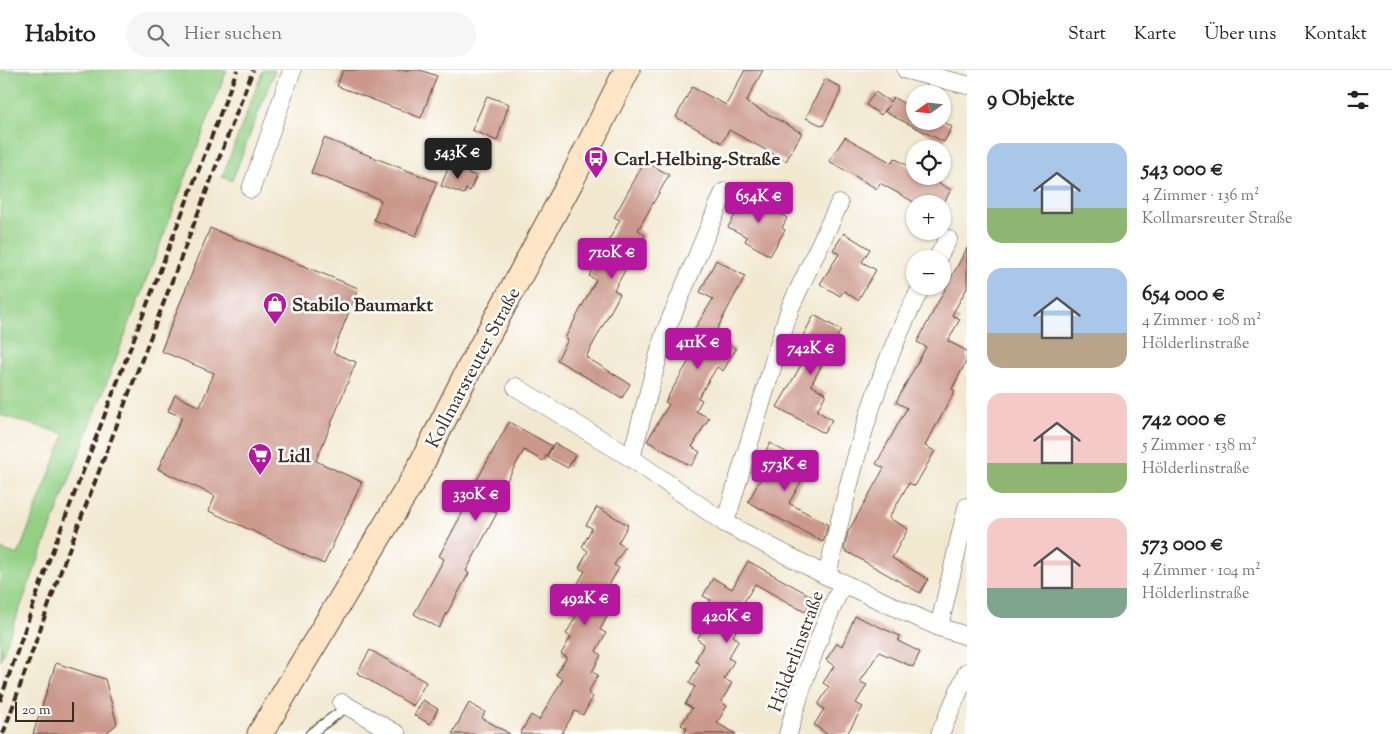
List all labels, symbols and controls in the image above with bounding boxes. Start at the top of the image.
search box [126,12,476,57]
text: Habito [25,18,96,52]
icon: search [144,21,172,49]
text: Hier suchen [184,21,282,48]
text: Start [1068,22,1106,48]
text: Karte [1134,22,1176,48]
text: Über uns [1204,22,1276,48]
text: Kontakt [1304,22,1367,48]
north arrow [906,85,951,130]
map controls [906,85,951,295]
text: 9 Objekte [987,85,1075,115]
icon: filters [1344,86,1372,114]
pin: 543K € [417,138,499,180]
button: locate [906,140,951,185]
text: 543K € [436,142,480,165]
bus stop icon: Carl-Helbing-Straße [583,145,609,179]
place label: Carl-Helbing-Straße [614,147,781,174]
text: 543 000 € [1142,155,1223,185]
icon: home [1027,163,1087,223]
pin: 654K € [718,182,800,224]
text: 4 Zimmer · 136 m² [1142,185,1259,208]
text: 654K € [736,186,782,209]
button: + [906,195,951,240]
text: Kollmarsreuter Straße [1142,208,1292,231]
pin: 710K € [571,238,653,280]
text: 710K € [589,242,635,265]
button: − [906,250,951,295]
text: 654 000 € [1142,280,1225,310]
street label: Kollmarsreuter Straße [420,283,528,453]
icon: home [1027,288,1087,348]
shop icon: Stabilo Baumarkt [262,291,288,325]
place label: Stabilo Baumarkt [292,293,434,320]
text: 4 Zimmer · 108 m² [1142,310,1261,333]
pin: 411K € [657,328,739,370]
text: 411K € [676,332,720,355]
text: Hölderlinstraße [1142,333,1249,356]
pin: 742K € [770,334,852,376]
text: 742K € [787,338,835,361]
text: 742 000 € [1142,405,1227,435]
icon: home [1027,413,1087,473]
text: 5 Zimmer · 138 m² [1142,435,1257,458]
supermarket icon: Lidl [247,442,273,476]
place label: Lidl [278,444,311,471]
pin: 573K € [744,450,826,492]
text: 573K € [763,454,807,477]
text: Hölderlinstraße [1142,458,1249,481]
pin: 330K € [435,480,517,522]
text: 330K € [453,484,499,507]
text: 573 000 € [1142,530,1223,560]
icon: home [1027,538,1087,598]
text: 4 Zimmer · 104 m² [1142,560,1261,583]
text: Hölderlinstraße [1142,583,1249,606]
pin: 492K € [544,584,626,626]
street label: Hölderlinstraße [763,587,832,716]
text: 492K € [561,588,609,611]
pin: 420K € [686,602,768,644]
text: 420K € [703,606,751,629]
scale bar [15,699,74,722]
text: 20 m [22,701,51,721]

